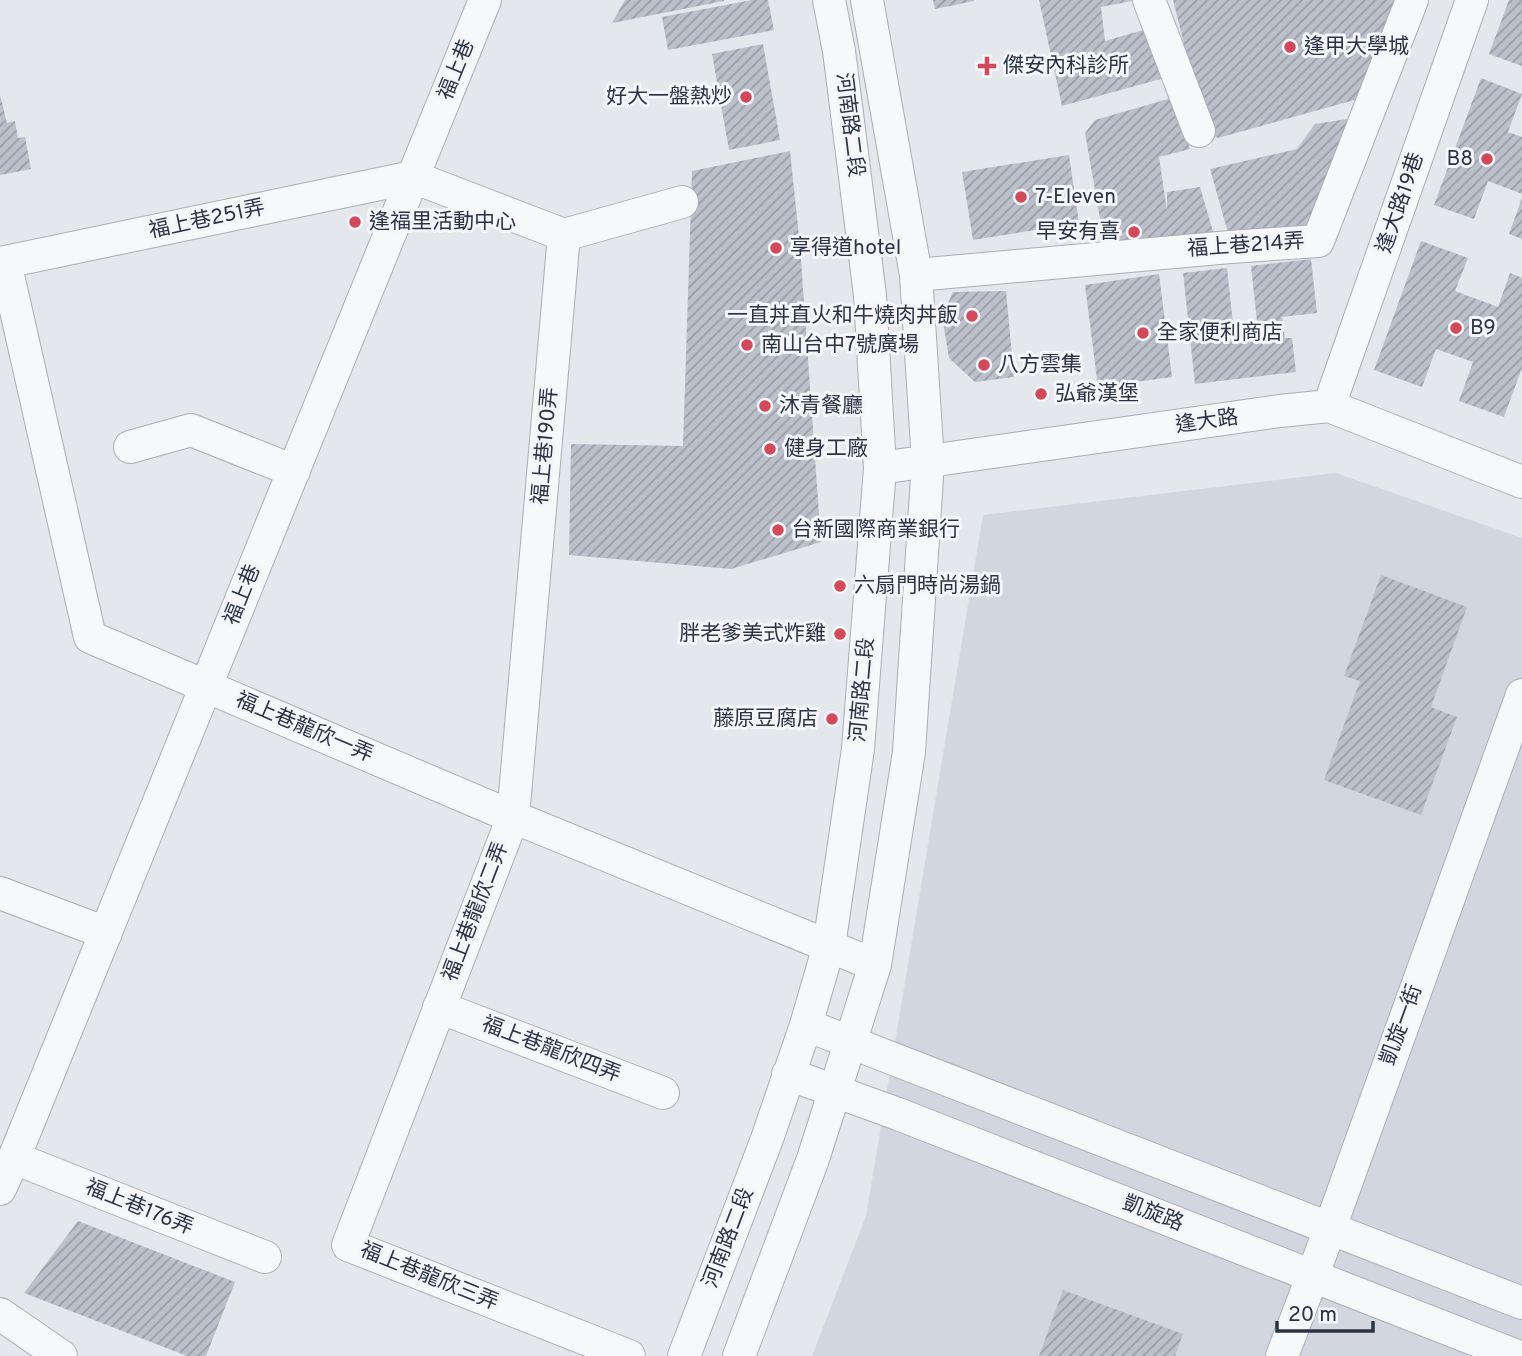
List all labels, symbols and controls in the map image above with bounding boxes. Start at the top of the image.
place label: 逢甲大學城 [1304,34,1409,61]
street label: 福上巷 [433,36,481,104]
marker: 逢甲大學城 [1282,39,1298,55]
place label: 傑安內科診所 [1003,53,1129,80]
marker: 傑安內科診所 [977,56,997,76]
street label: 河南路二段 [829,71,869,179]
place label: 好大一盤熱炒 [606,84,732,111]
marker: 好大一盤熱炒 [738,89,754,105]
place label: B8 [1446,146,1473,173]
street label: 逢大路19巷 [1371,149,1431,257]
marker: B8 [1479,151,1495,167]
place label: 7-Eleven [1035,184,1116,211]
marker: 7-Eleven [1013,189,1029,205]
street label: 福上巷251弄 [147,195,267,245]
place label: 逢福里活動中心 [369,209,516,236]
marker: 逢福里活動中心 [347,214,363,230]
place label: 早安有喜 [1036,219,1120,246]
marker: 早安有喜 [1126,224,1142,240]
street label: 福上巷214弄 [1187,228,1305,264]
place label: 享得道hotel [790,235,901,262]
marker: 享得道hotel [768,240,784,256]
place label: 一直丼直火和牛燒肉丼飯 [727,303,958,330]
marker: 一直丼直火和牛燒肉丼飯 [964,308,980,324]
place label: B9 [1470,315,1496,342]
place label: 全家便利商店 [1157,320,1283,347]
marker: B9 [1448,320,1464,336]
marker: 全家便利商店 [1135,325,1151,341]
place label: 南山台中7號廣場 [761,332,919,359]
marker: 南山台中7號廣場 [739,337,755,353]
place label: 八方雲集 [998,352,1082,379]
marker: 八方雲集 [976,357,992,373]
place label: 弘爺漢堡 [1055,381,1139,408]
street label: 福上巷190弄 [527,386,565,506]
marker: 弘爺漢堡 [1033,386,1049,402]
place label: 沐青餐廳 [779,393,863,420]
marker: 沐青餐廳 [757,398,773,414]
street label: 逢大路 [1174,404,1240,440]
place label: 健身工廠 [784,436,868,463]
marker: 健身工廠 [762,441,778,457]
place label: 台新國際商業銀行 [792,517,960,544]
marker: 台新國際商業銀行 [770,522,786,538]
street label: 福上巷 [219,561,267,629]
place label: 六扇門時尚湯鍋 [854,573,1001,600]
marker: 六扇門時尚湯鍋 [832,578,848,594]
place label: 胖老爹美式炸雞 [679,621,826,648]
marker: 胖老爹美式炸雞 [832,626,848,642]
street label: 河南路二段 [845,637,881,743]
street label: 福上巷龍欣一弄 [231,687,377,769]
place label: 藤原豆腐店 [713,706,818,733]
marker: 藤原豆腐店 [824,711,840,727]
street label: 福上巷龍欣二弄 [437,839,515,985]
street label: 凱旋一街 [1375,981,1429,1069]
street label: 福上巷龍欣四弄 [478,1011,624,1089]
street label: 福上巷176弄 [81,1174,197,1242]
street label: 河南路二段 [698,1184,760,1292]
street label: 凱旋路 [1119,1190,1187,1238]
street label: 福上巷龍欣三弄 [356,1237,502,1317]
scale bar [1277,1290,1373,1334]
text: 20 m [1288,1302,1337,1329]

